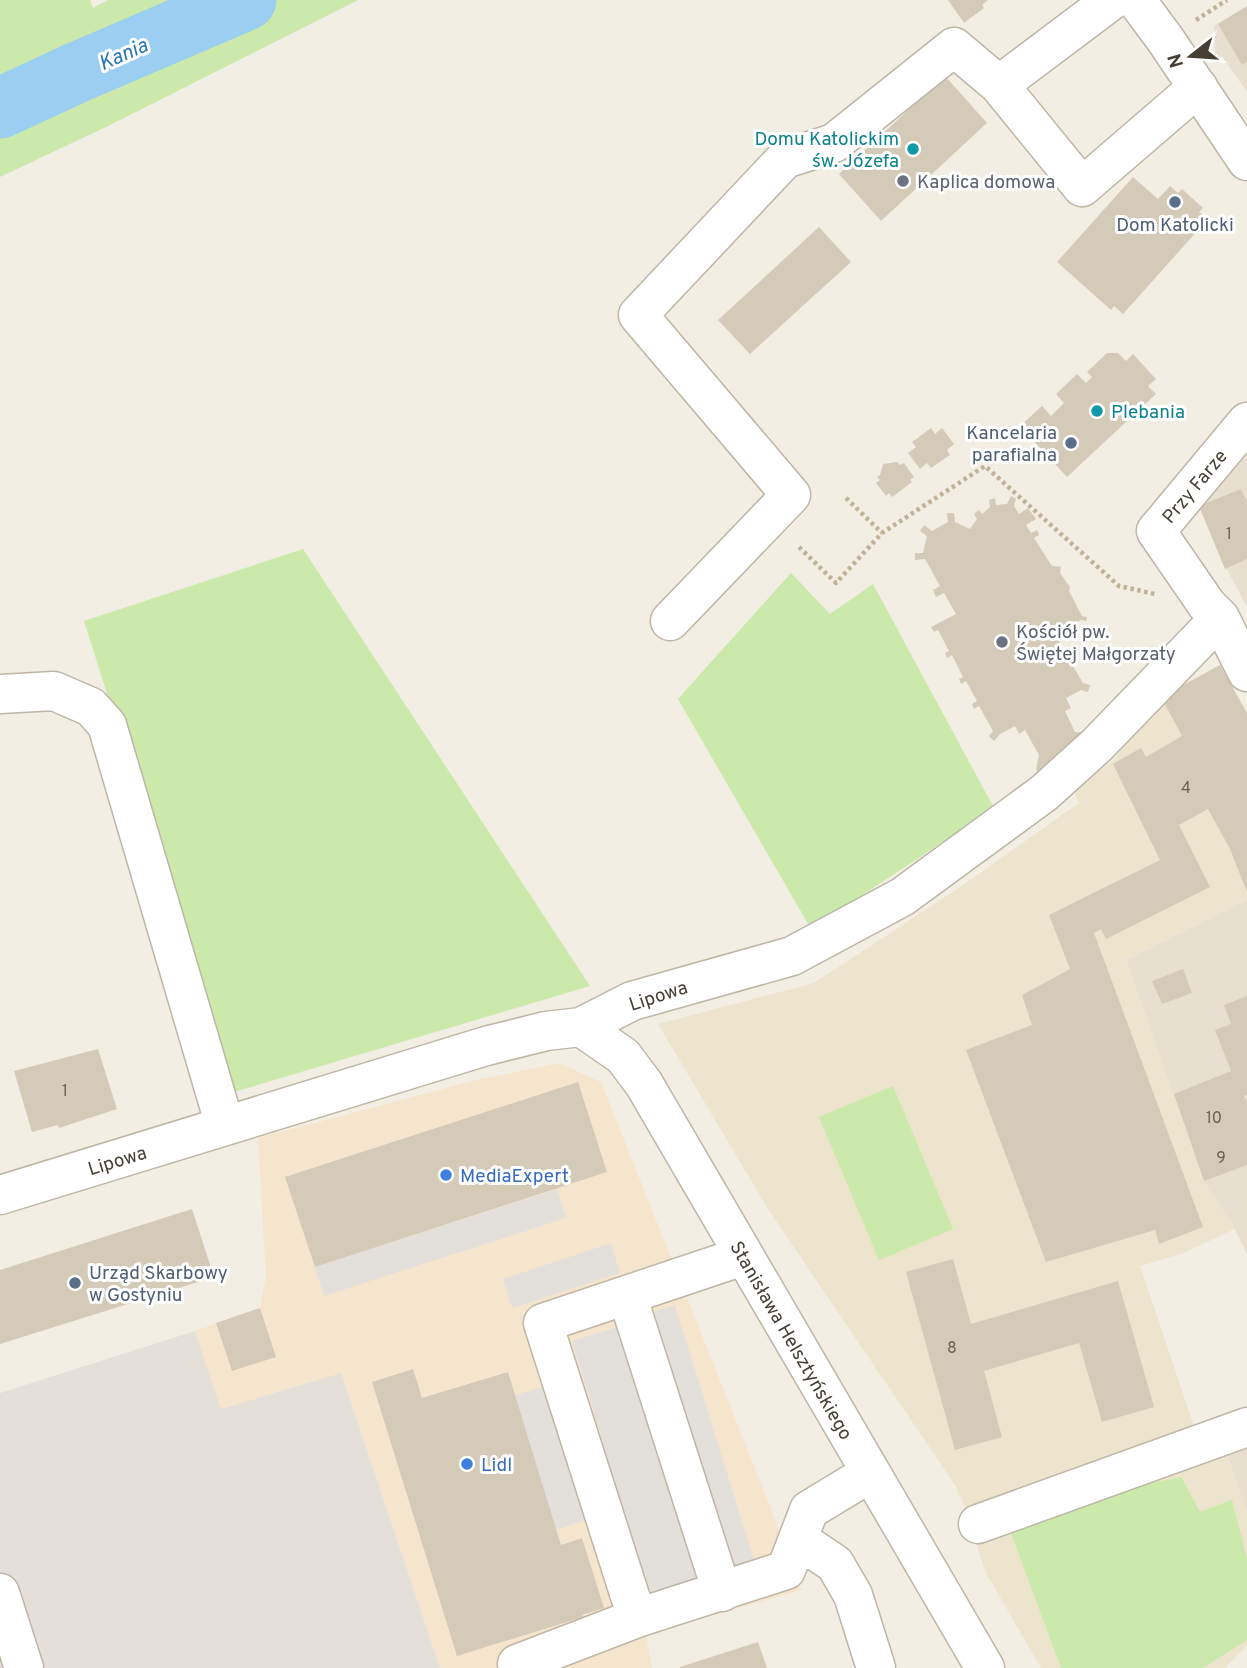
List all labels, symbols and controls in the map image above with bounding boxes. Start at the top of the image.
north arrow [1156,21,1226,91]
water label: Kania [95,33,153,78]
text: N [1163,50,1190,70]
place label: Domu Katolickim św. Józefa [755,128,899,174]
marker: Domu Katolickim św. Józefa [905,141,921,157]
place label: Kaplica domowa [917,171,1055,195]
marker: Kaplica domowa [895,173,911,189]
marker: Dom Katolicki [1167,194,1183,210]
place label: Dom Katolicki [1116,214,1234,238]
place label: Plebania [1111,401,1185,425]
marker: Plebania [1089,403,1105,419]
place label: Kancelaria parafialna [966,422,1057,468]
marker: Kancelaria parafialna [1063,435,1079,451]
street label: Przy Farze [1158,445,1233,529]
house number: 1 [1226,525,1232,545]
place label: Kościół pw. Świętej Małgorzaty [1016,621,1176,667]
marker: Kościół pw. Świętej Małgorzaty [994,634,1010,650]
house number: 4 [1181,779,1191,799]
street label: Lipowa [626,976,691,1018]
house number: 1 [62,1082,68,1102]
house number: 10 [1206,1109,1222,1129]
street label: Lipowa [85,1142,150,1182]
house number: 9 [1216,1149,1226,1169]
place label: MediaExpert [460,1165,569,1189]
marker: MediaExpert [438,1167,454,1183]
street label: Stanisława Helsztyńskiego [723,1237,857,1445]
place label: Urząd Skarbowy w Gostyniu [89,1262,228,1308]
marker: Urząd Skarbowy w Gostyniu [67,1275,83,1291]
house number: 8 [947,1339,957,1359]
place label: Lidl [481,1454,512,1478]
marker: Lidl [459,1456,475,1472]

